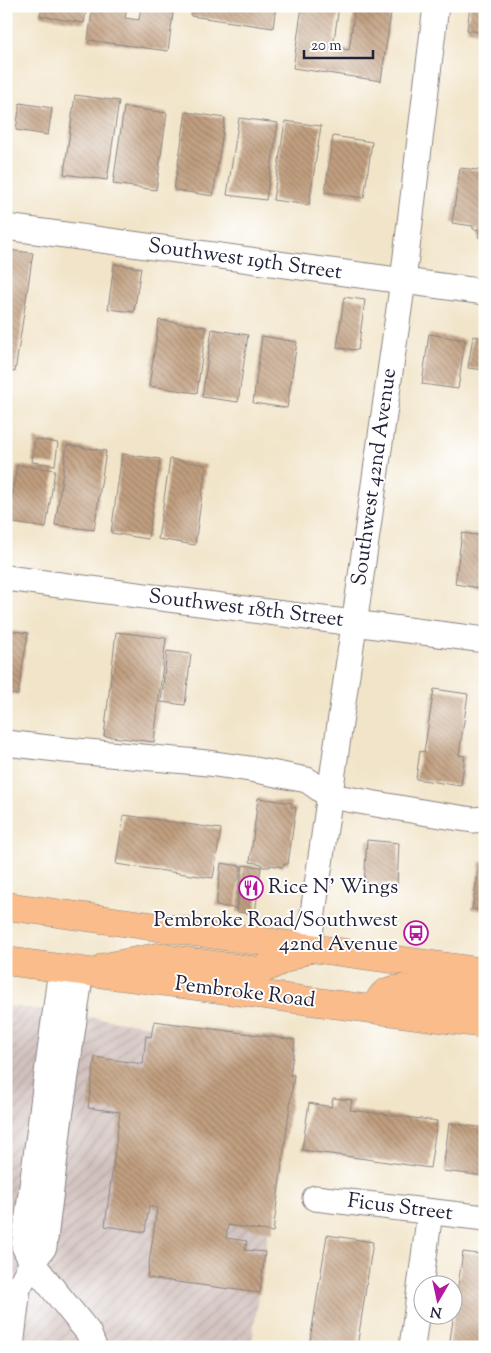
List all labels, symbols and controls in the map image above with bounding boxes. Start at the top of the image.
scale bar [304,28,372,60]
text: 20 m [311,36,342,57]
street label: Southwest 19th Street [146,232,344,288]
street label: Southwest 42nd Avenue [345,366,405,588]
street label: Southwest 18th Street [147,582,345,636]
place label: Rice N' Wings [268,873,398,903]
restaurant icon: Rice N' Wings [238,875,264,901]
place label: Pembroke Road/Southwest 42nd Avenue [153,906,398,960]
bus stop icon: Pembroke Road/Southwest 42nd Avenue [403,920,429,946]
street label: Pembroke Road [173,970,317,1017]
street label: Ficus Street [346,1187,454,1229]
north arrow [414,1276,464,1326]
text: N [429,1300,443,1322]

